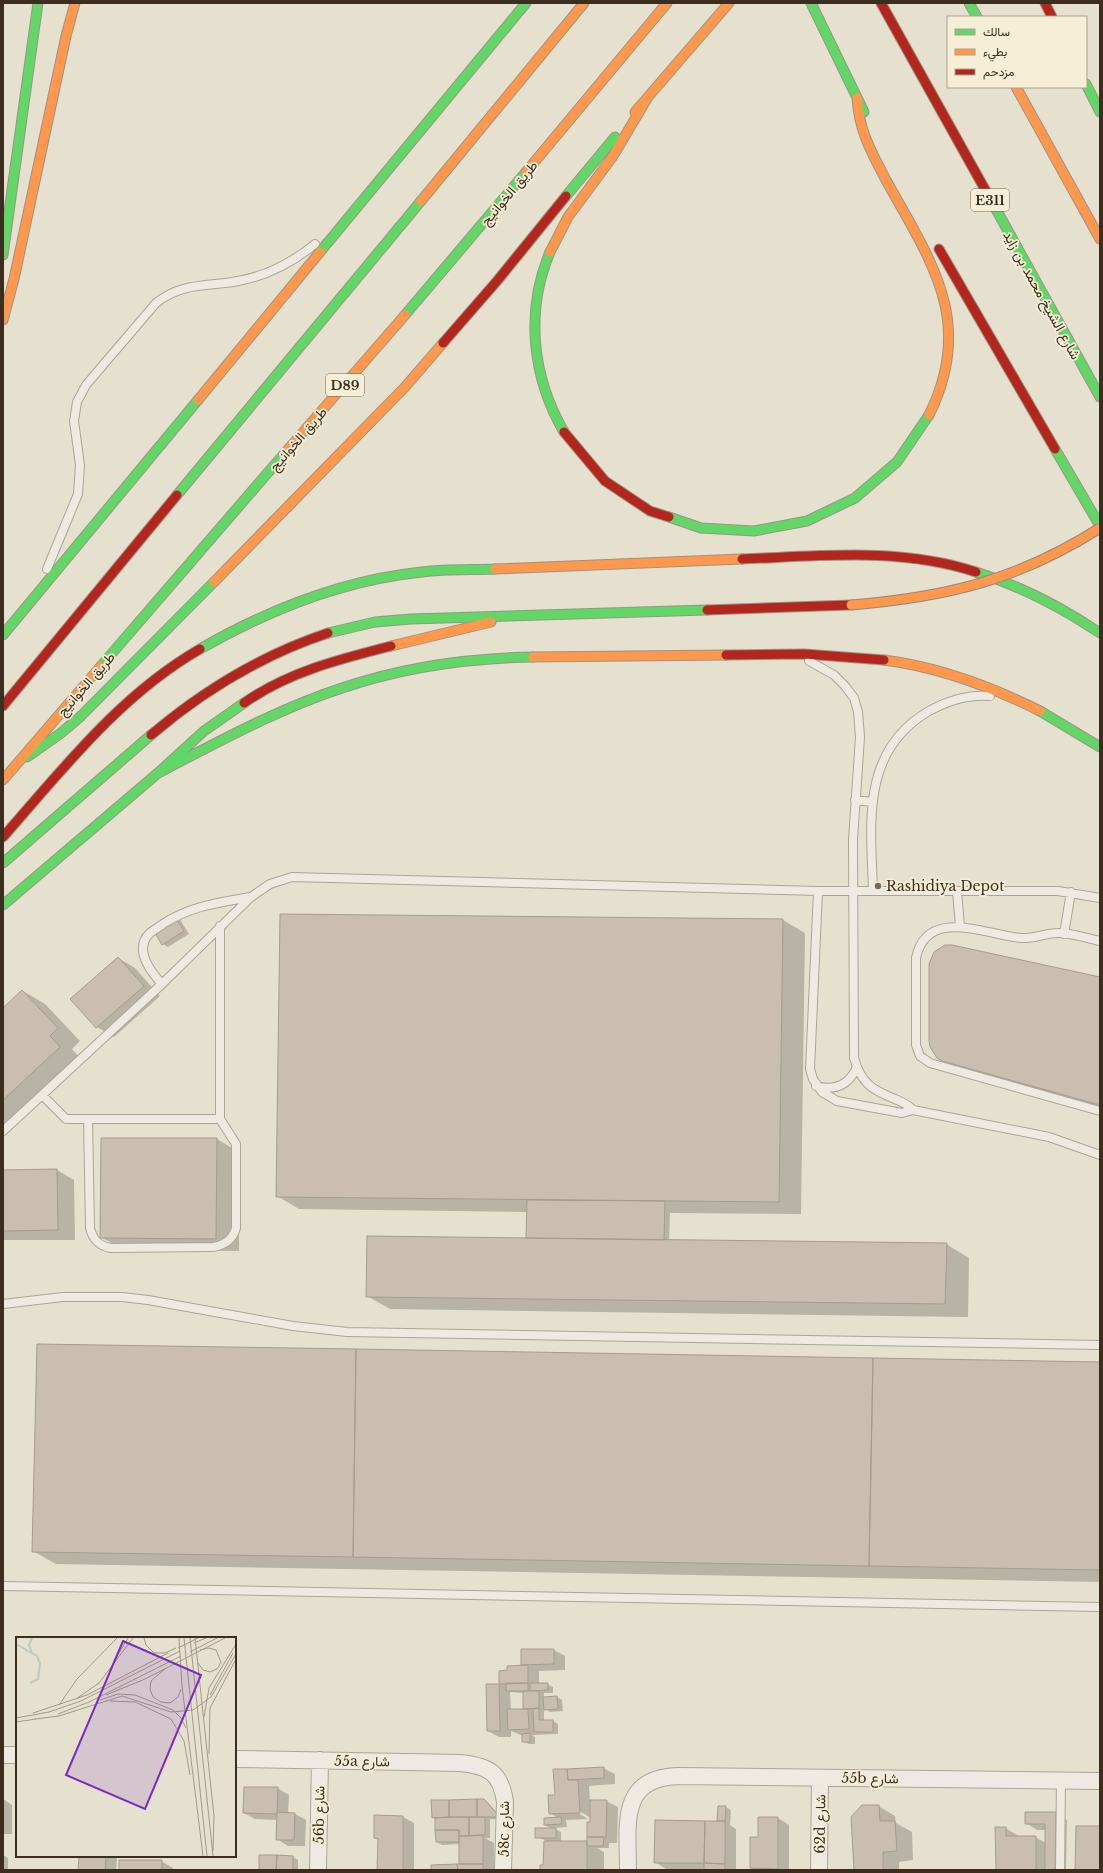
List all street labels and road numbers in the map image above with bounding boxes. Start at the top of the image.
street label: طريق الخوانيج [477,157,543,231]
road number: E311 [971,189,1009,211]
street label: شارع الشيخ محمد بن زايد [997,227,1085,363]
road number: D89 [326,374,364,396]
street label: طريق الخوانيج [265,403,332,476]
street label: طريق الخوانيج [53,648,120,721]
street label: 55a شارع [334,1752,390,1772]
street label: 55b شارع [841,1769,899,1789]
street label: 56b شارع [309,1786,331,1844]
street label: 62d شارع [810,1794,832,1854]
street label: 58c شارع [495,1801,515,1857]

